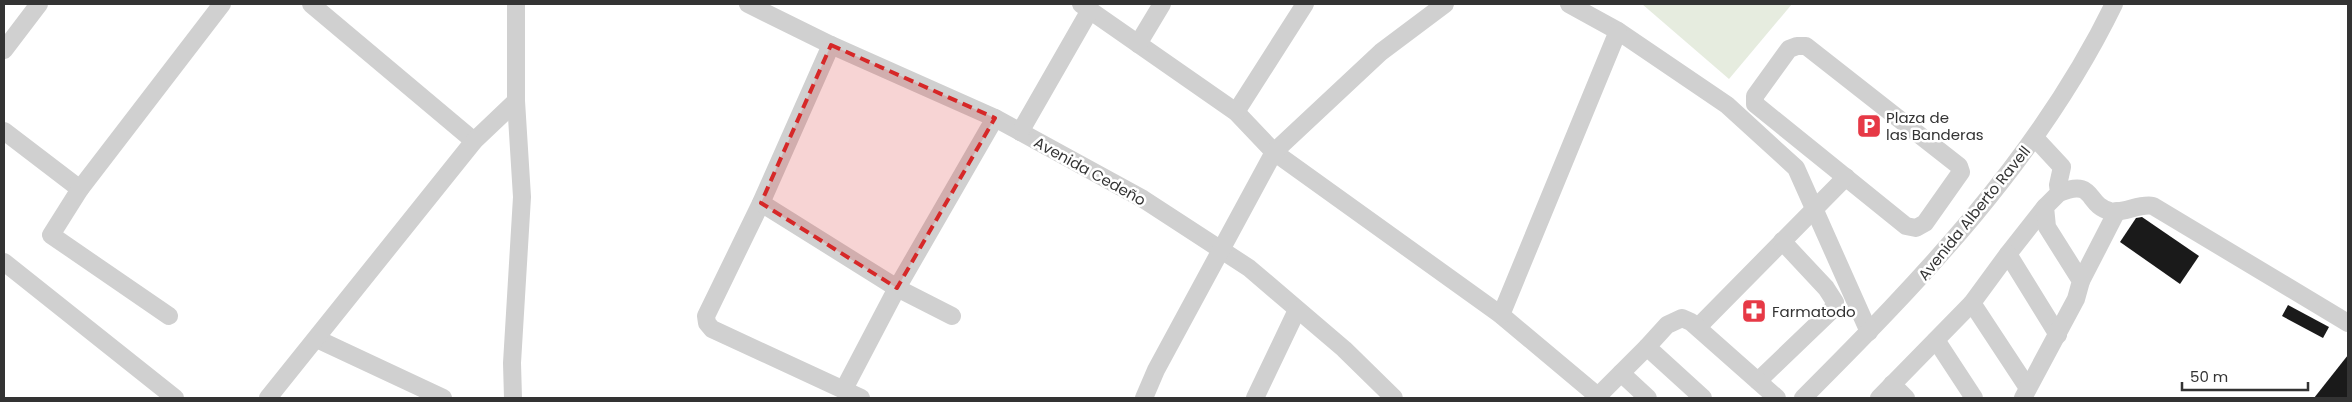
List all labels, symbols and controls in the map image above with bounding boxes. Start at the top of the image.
place label: Plaza de las Banderas [1886,107,1984,145]
parking icon: Plaza de las Banderas [1856,113,1882,139]
street label: Avenida Cedeño [1030,132,1150,210]
street label: Avenida Alberto Ravell [1913,141,2035,285]
pharmacy icon: Farmatodo [1741,298,1767,324]
place label: Farmatodo [1772,301,1856,322]
scale bar [2182,360,2308,392]
text: 50 m [2190,366,2228,387]

